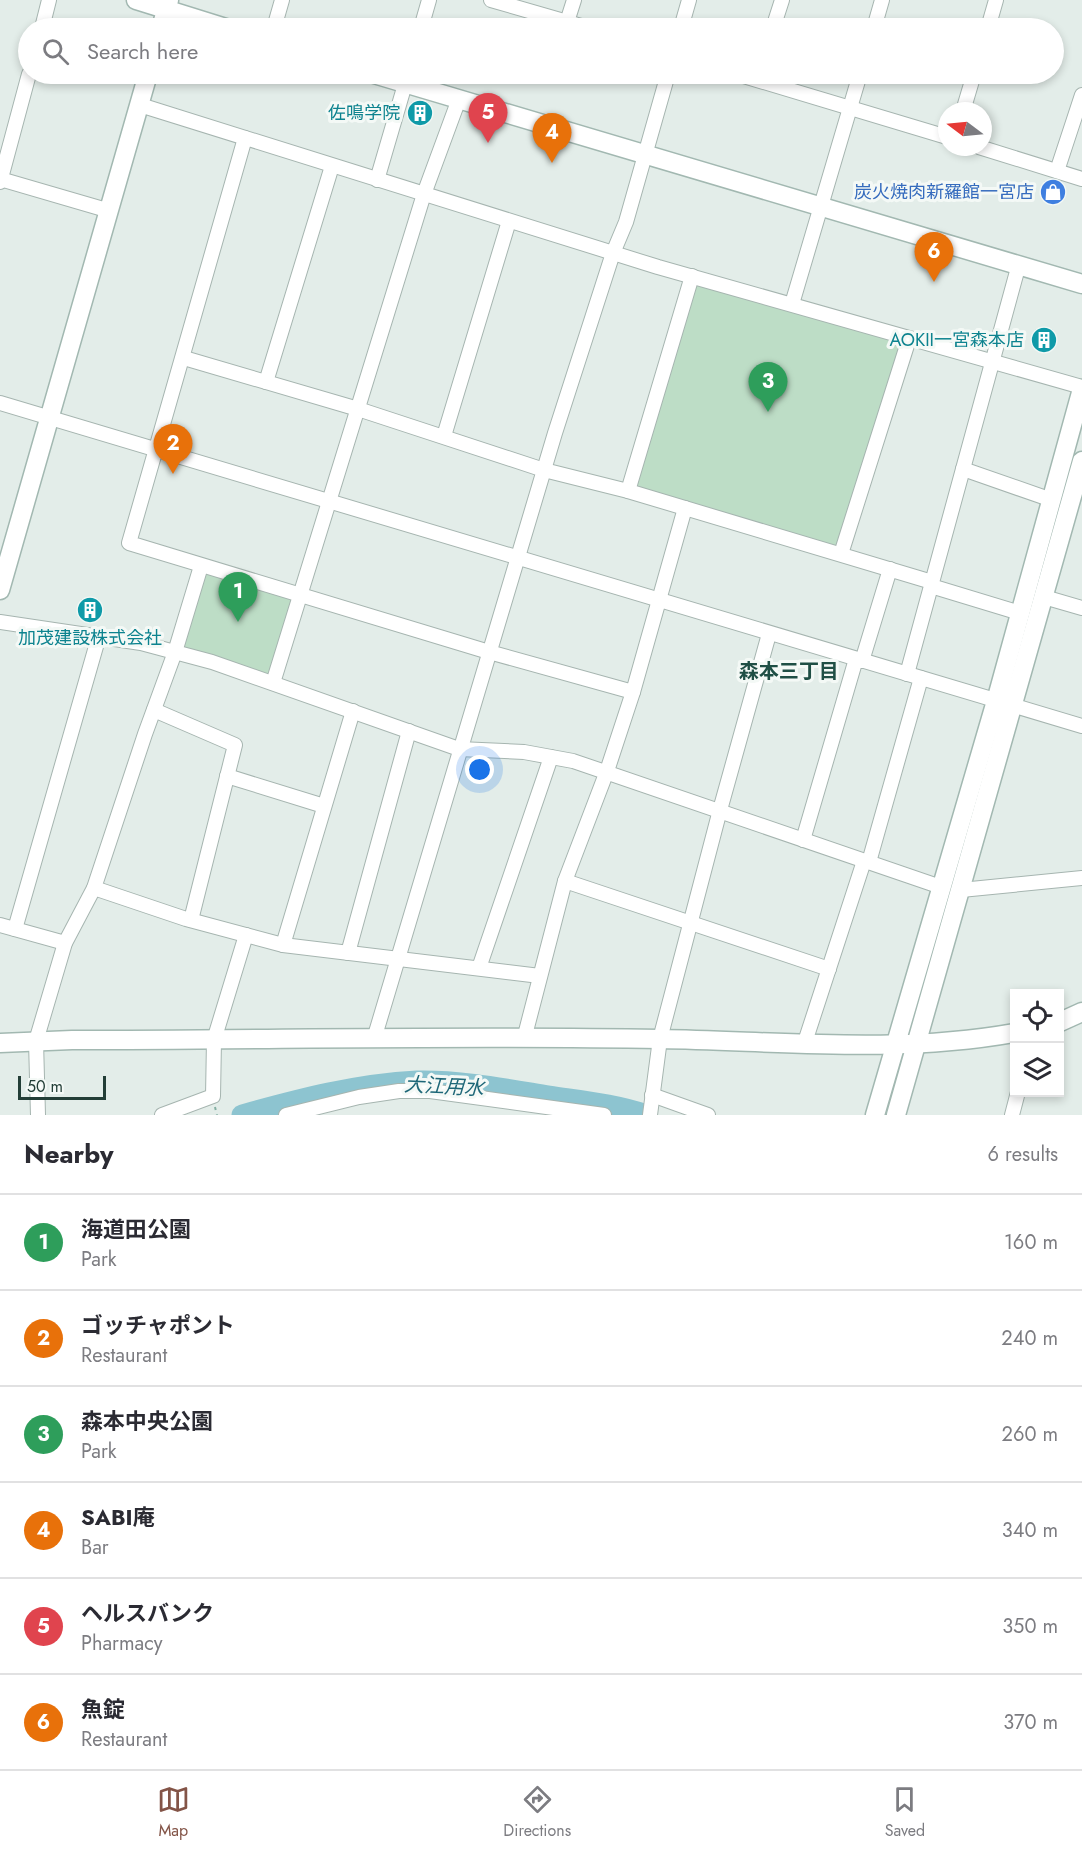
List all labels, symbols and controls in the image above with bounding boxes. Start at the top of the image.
search box [18,18,1064,84]
icon: search [39,35,72,68]
text: Search here [87,35,198,67]
pin: 5 [468,94,508,143]
building icon: 佐鳴学院 [405,98,435,128]
place label: 佐鳴学院 [328,100,400,126]
north arrow [938,102,992,156]
pin: 4 [532,114,572,163]
shop icon: 炭火焼肉新羅館一宮店 [1038,177,1068,207]
place label: 炭火焼肉新羅館一宮店 [854,179,1034,205]
pin: 6 [914,232,954,282]
building icon: AOKII一宮森本店 [1029,325,1059,355]
place label: AOKII一宮森本店 [889,327,1024,353]
pin: 3 [748,362,788,412]
pin: 2 [154,424,192,474]
pin: 1 [218,572,258,622]
building icon: 加茂建設株式会社 [75,595,105,625]
place label: 加茂建設株式会社 [18,625,162,651]
district label: 森本三丁目 [739,657,839,686]
your location [465,755,494,784]
map controls [1010,989,1064,1097]
button: locate [1010,989,1064,1043]
button: layers [1010,1043,1064,1097]
water label: 大江用水 [403,1070,487,1103]
scale bar [18,1073,106,1100]
text: 50 m [27,1075,63,1098]
text: Nearby [24,1135,113,1173]
text: 6 results [988,1140,1058,1169]
text: 海道田公園 [81,1213,191,1245]
text: 1 [38,1228,49,1257]
text: 160 m [1004,1228,1058,1257]
text: Park [81,1245,117,1274]
text: ゴッチャポント [81,1309,235,1341]
text: 2 [37,1324,50,1353]
text: 240 m [1001,1324,1058,1353]
text: Restaurant [81,1341,167,1370]
text: 森本中央公園 [81,1405,213,1437]
text: 3 [37,1420,50,1449]
text: 260 m [1002,1420,1058,1449]
text: Park [81,1437,117,1466]
text: SABI庵 [81,1501,155,1533]
text: 4 [37,1516,50,1545]
text: 340 m [1002,1516,1058,1545]
text: Bar [81,1533,109,1562]
text: ヘルスバンク [81,1597,214,1629]
text: 5 [37,1612,50,1641]
text: 350 m [1002,1612,1058,1641]
text: Pharmacy [81,1629,163,1658]
text: 魚錠 [81,1693,125,1725]
text: 6 [37,1708,50,1737]
text: 370 m [1003,1708,1058,1737]
text: Restaurant [81,1725,167,1754]
tab: Map [157,1783,190,1842]
tab: Directions [503,1783,571,1842]
tab: Saved [885,1783,925,1842]

